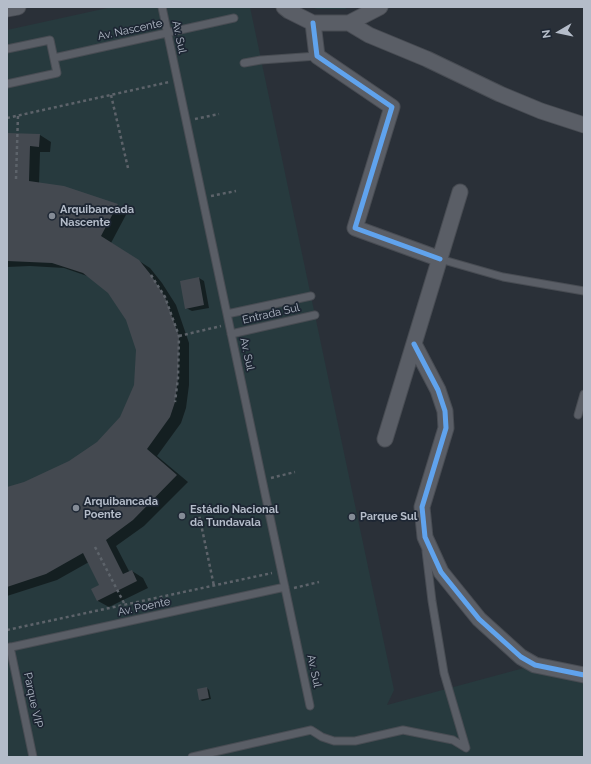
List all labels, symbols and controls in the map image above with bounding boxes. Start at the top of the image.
north arrow [539,12,579,52]
street label: Av. Nascente [97,17,163,43]
street label: Av. Sul [169,19,189,55]
text: N [540,29,554,39]
place label: Arquibancada Nascente [60,203,134,229]
marker: Arquibancada Nascente [47,211,57,221]
street label: Entrada Sul [241,301,301,327]
street label: Av. Sul [237,336,257,372]
place label: Arquibancada Poente [84,495,158,521]
marker: Arquibancada Poente [71,503,81,513]
place label: Estádio Nacional da Tundavala [190,503,278,529]
place label: Parque Sul [360,510,417,524]
marker: Estádio Nacional da Tundavala [177,511,187,521]
marker: Parque Sul [347,512,357,522]
street label: Av. Poente [117,595,171,619]
street label: Av. Sul [304,653,324,689]
street label: Parque VIP [21,671,45,729]

